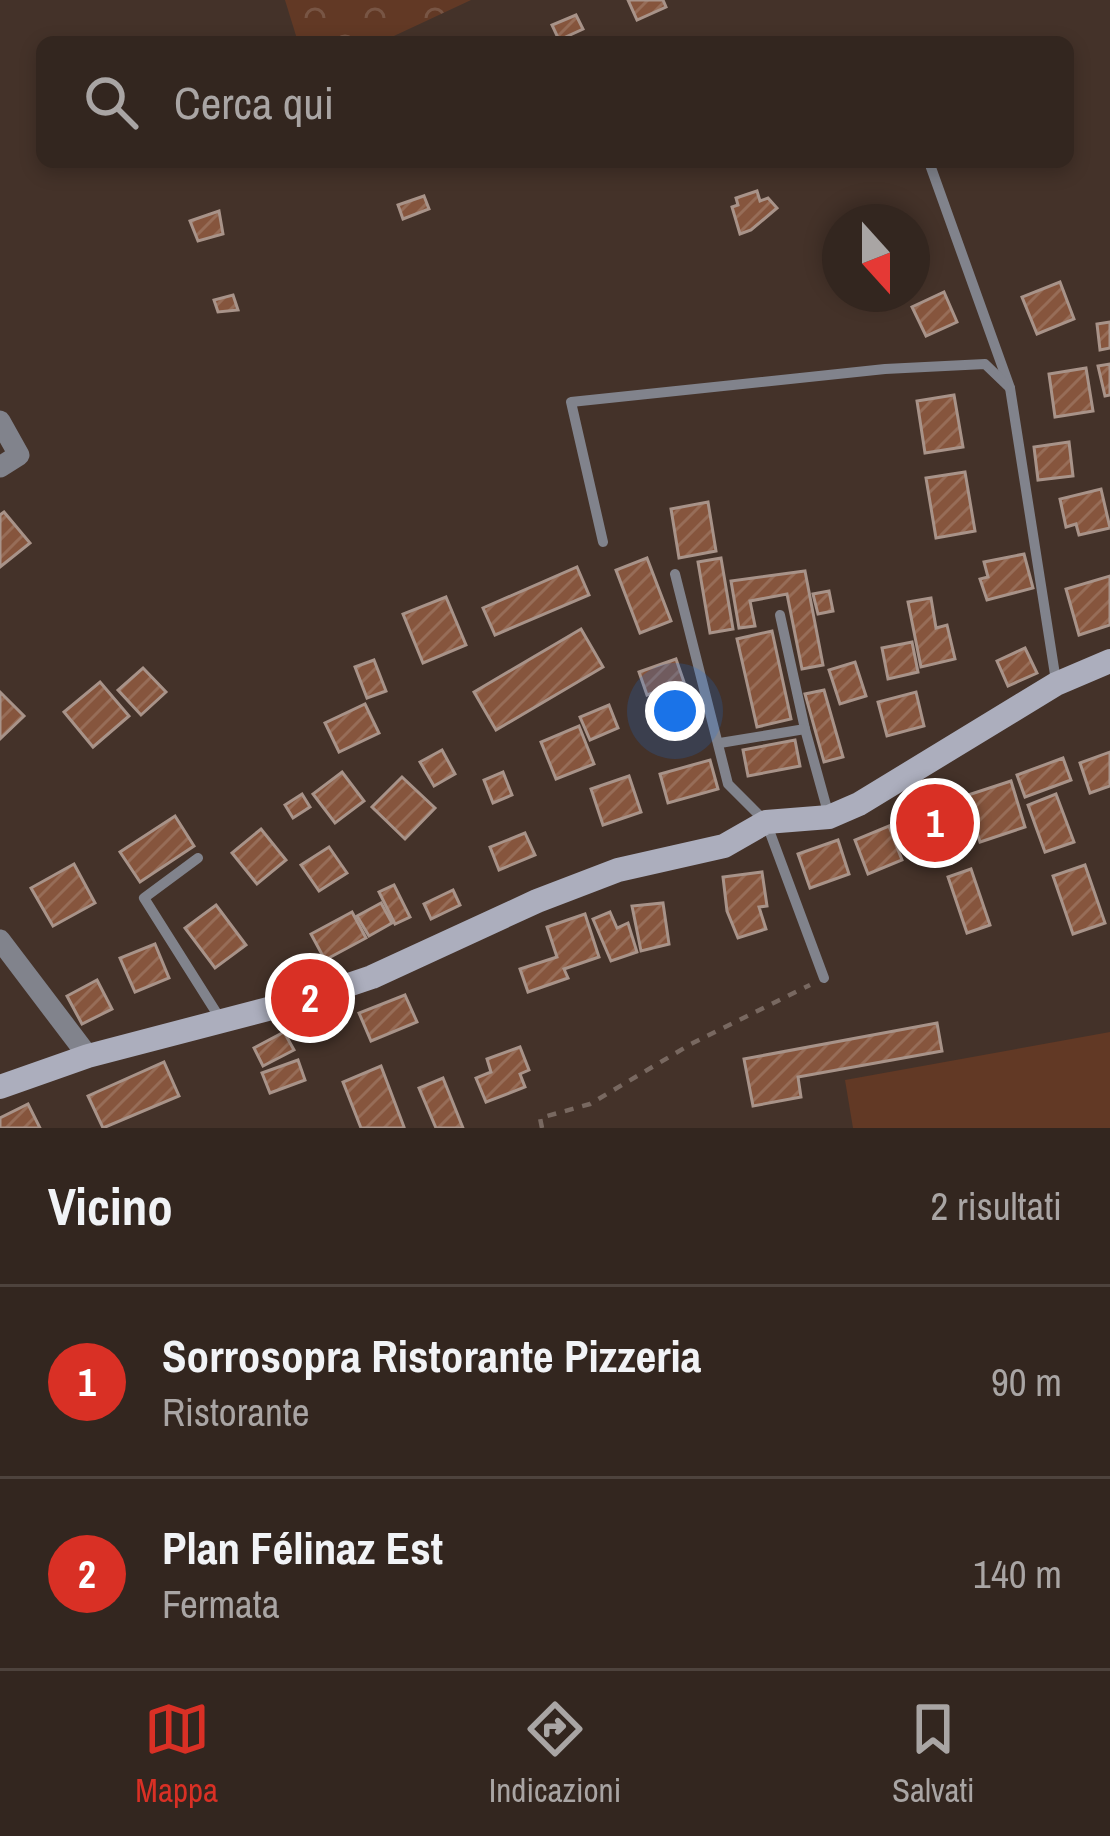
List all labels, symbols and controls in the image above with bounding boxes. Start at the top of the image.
search box [36,36,1074,168]
icon: search [78,69,144,135]
text: Cerca qui [174,72,334,133]
north arrow [822,204,930,312]
your location [645,681,705,741]
pin: 1 [896,778,974,868]
pin: 2 [271,953,349,1043]
text: Vicino [48,1172,173,1241]
text: 2 risultati [930,1180,1062,1232]
text: Sorrosopra Ristorante Pizzeria [162,1325,701,1386]
text: 1 [78,1356,96,1408]
text: 90 m [991,1356,1062,1408]
text: Ristorante [162,1386,310,1438]
text: Plan Félinaz Est [162,1517,443,1578]
text: 2 [78,1548,96,1600]
text: 140 m [973,1548,1062,1600]
text: Fermata [162,1578,280,1630]
tab: Mappa [135,1696,218,1812]
tab: Indicazioni [489,1696,621,1812]
tab: Salvati [892,1696,975,1812]

